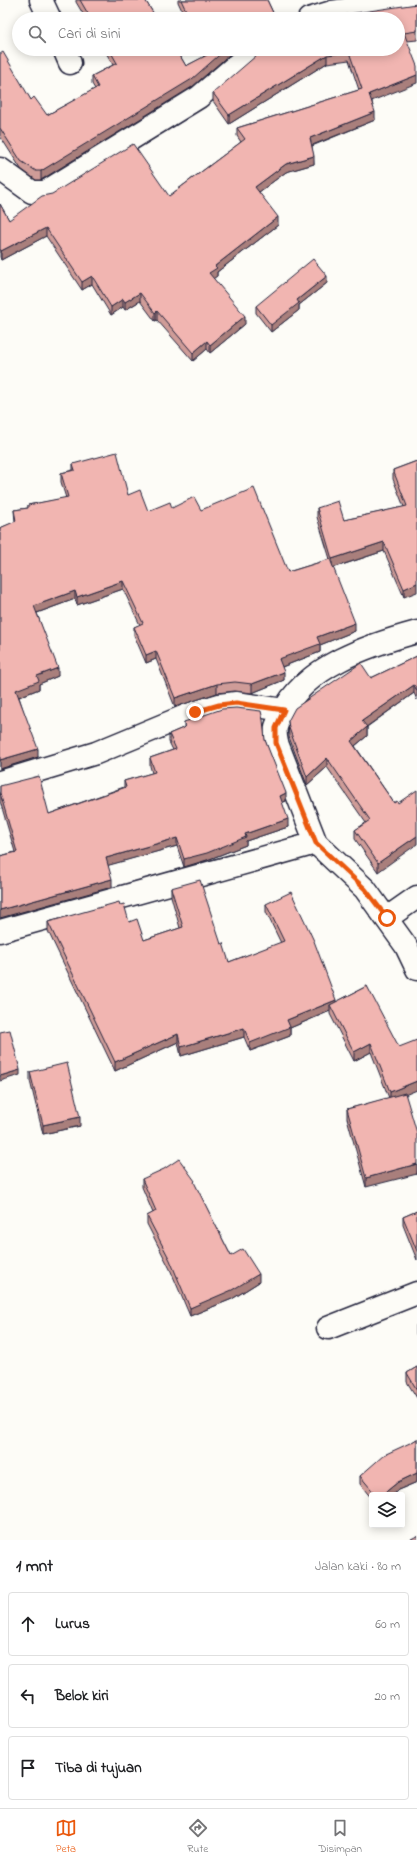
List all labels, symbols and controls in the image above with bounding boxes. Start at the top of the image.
search box [12,12,405,56]
icon: search [26,23,48,45]
text: Cari di sini [58,23,121,45]
route end [186,703,204,721]
route start [378,909,396,927]
map controls [369,1492,405,1528]
button: layers [369,1492,405,1528]
text: 1 mnt [16,1554,53,1579]
text: Jalan kaki · 80 m [315,1557,401,1576]
icon: ahead [17,1613,39,1635]
text: Lurus [55,1613,90,1635]
text: 60 m [375,1615,400,1634]
icon: left [17,1685,39,1707]
text: Belok kiri [55,1685,109,1707]
text: 20 m [375,1687,400,1706]
icon: arrive [17,1757,39,1779]
text: Tiba di tujuan [55,1757,142,1779]
tab: Peta [55,1817,77,1857]
tab: Rute [187,1817,209,1857]
tab: Disimpan [319,1817,362,1857]

